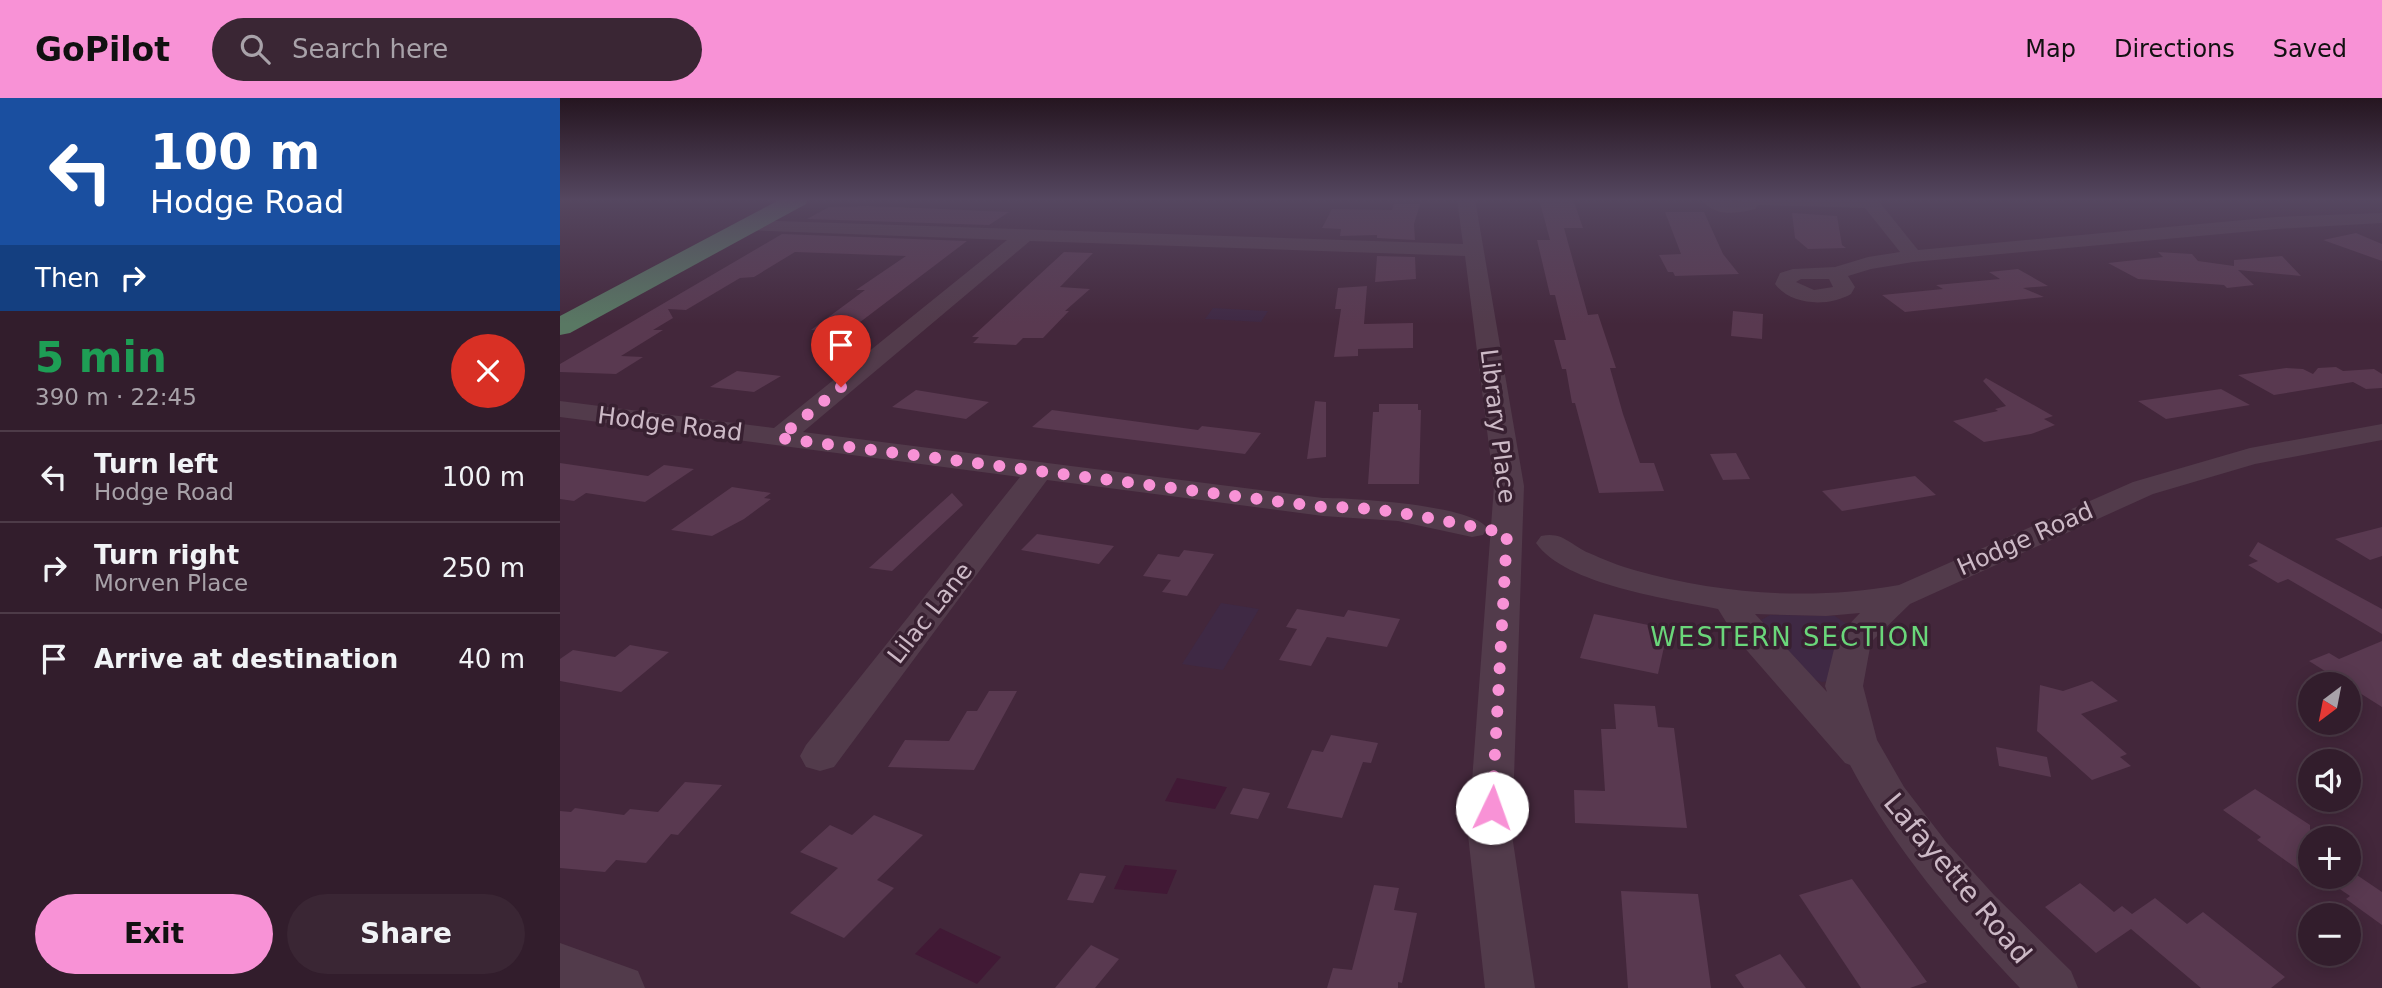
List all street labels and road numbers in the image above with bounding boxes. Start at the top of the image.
street label: Library Place [1475,347,1521,505]
street label: Hodge Road [596,401,744,447]
street label: Hodge Road [1953,497,2097,581]
street label: Lilac Lane [882,557,978,669]
street label: Lafayette Road [1877,787,2038,970]

